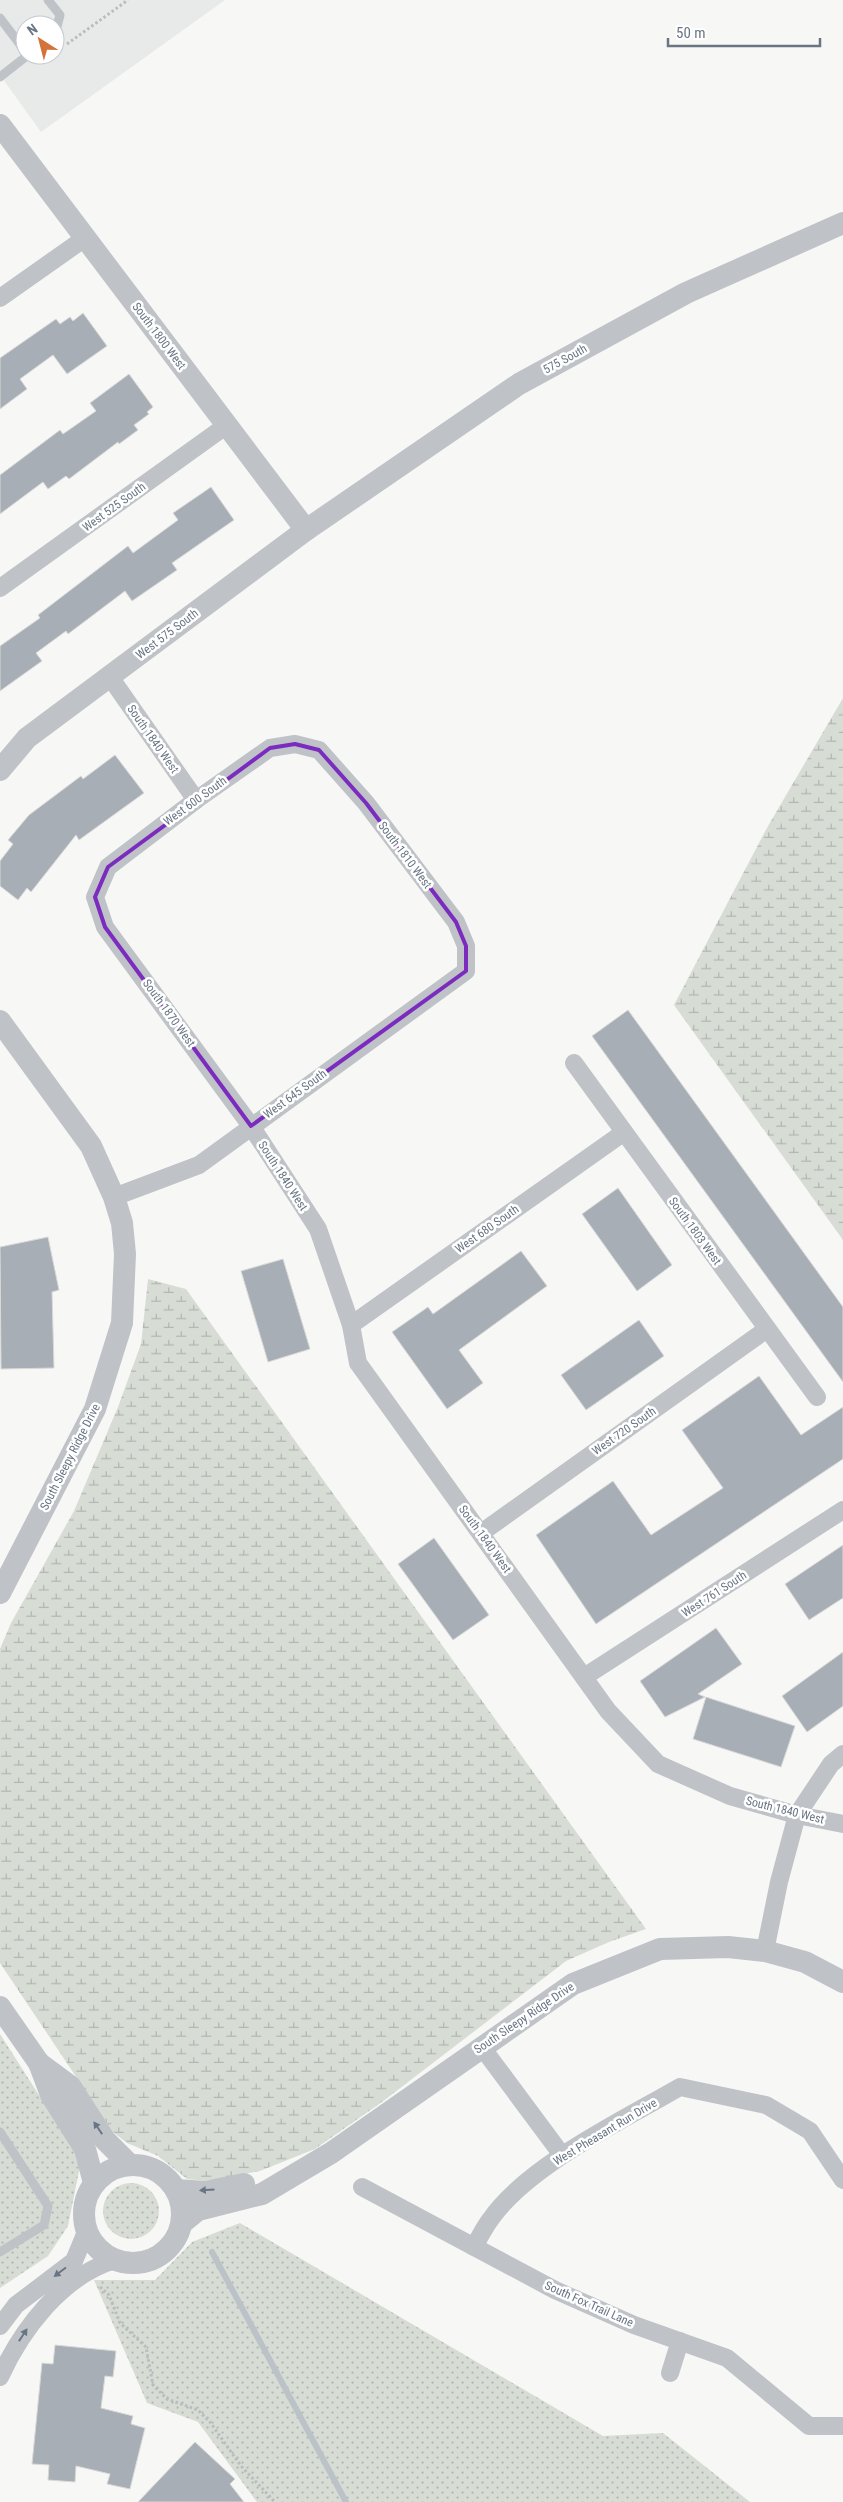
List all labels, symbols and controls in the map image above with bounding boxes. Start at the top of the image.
north arrow [15,15,65,65]
scale bar [668,15,820,47]
text: N [24,20,41,38]
text: 50 m [676,24,706,42]
street label: South 1800 West [129,300,189,373]
street label: 575 South [541,341,590,377]
street label: West 525 South [80,479,148,534]
street label: West 575 South [133,606,201,662]
street label: South 1840 West [124,702,182,776]
street label: West 600 South [161,773,229,828]
street label: South 1810 West [375,819,435,892]
street label: South 1870 West [140,976,198,1050]
street label: West 645 South [261,1066,329,1121]
street label: South 1840 West [255,1139,311,1214]
street label: South 1803 West [666,1194,724,1268]
street label: West 680 South [453,1202,522,1256]
street label: South Sleepy Ridge Drive [37,1401,103,1512]
street label: West 720 South [590,1404,659,1458]
street label: South 1840 West [456,1502,514,1576]
street label: West 761 South [679,1568,749,1620]
street label: South 1840 West [744,1794,826,1827]
street label: South Sleepy Ridge Drive [471,1979,577,2057]
street label: West Pheasant Run Drive [551,2095,660,2168]
one-way arrow [93,2121,103,2135]
one-way arrow [199,2187,215,2195]
one-way arrow [54,2266,67,2277]
street label: South Fox Trail Lane [542,2278,636,2330]
one-way arrow [18,2328,28,2341]

